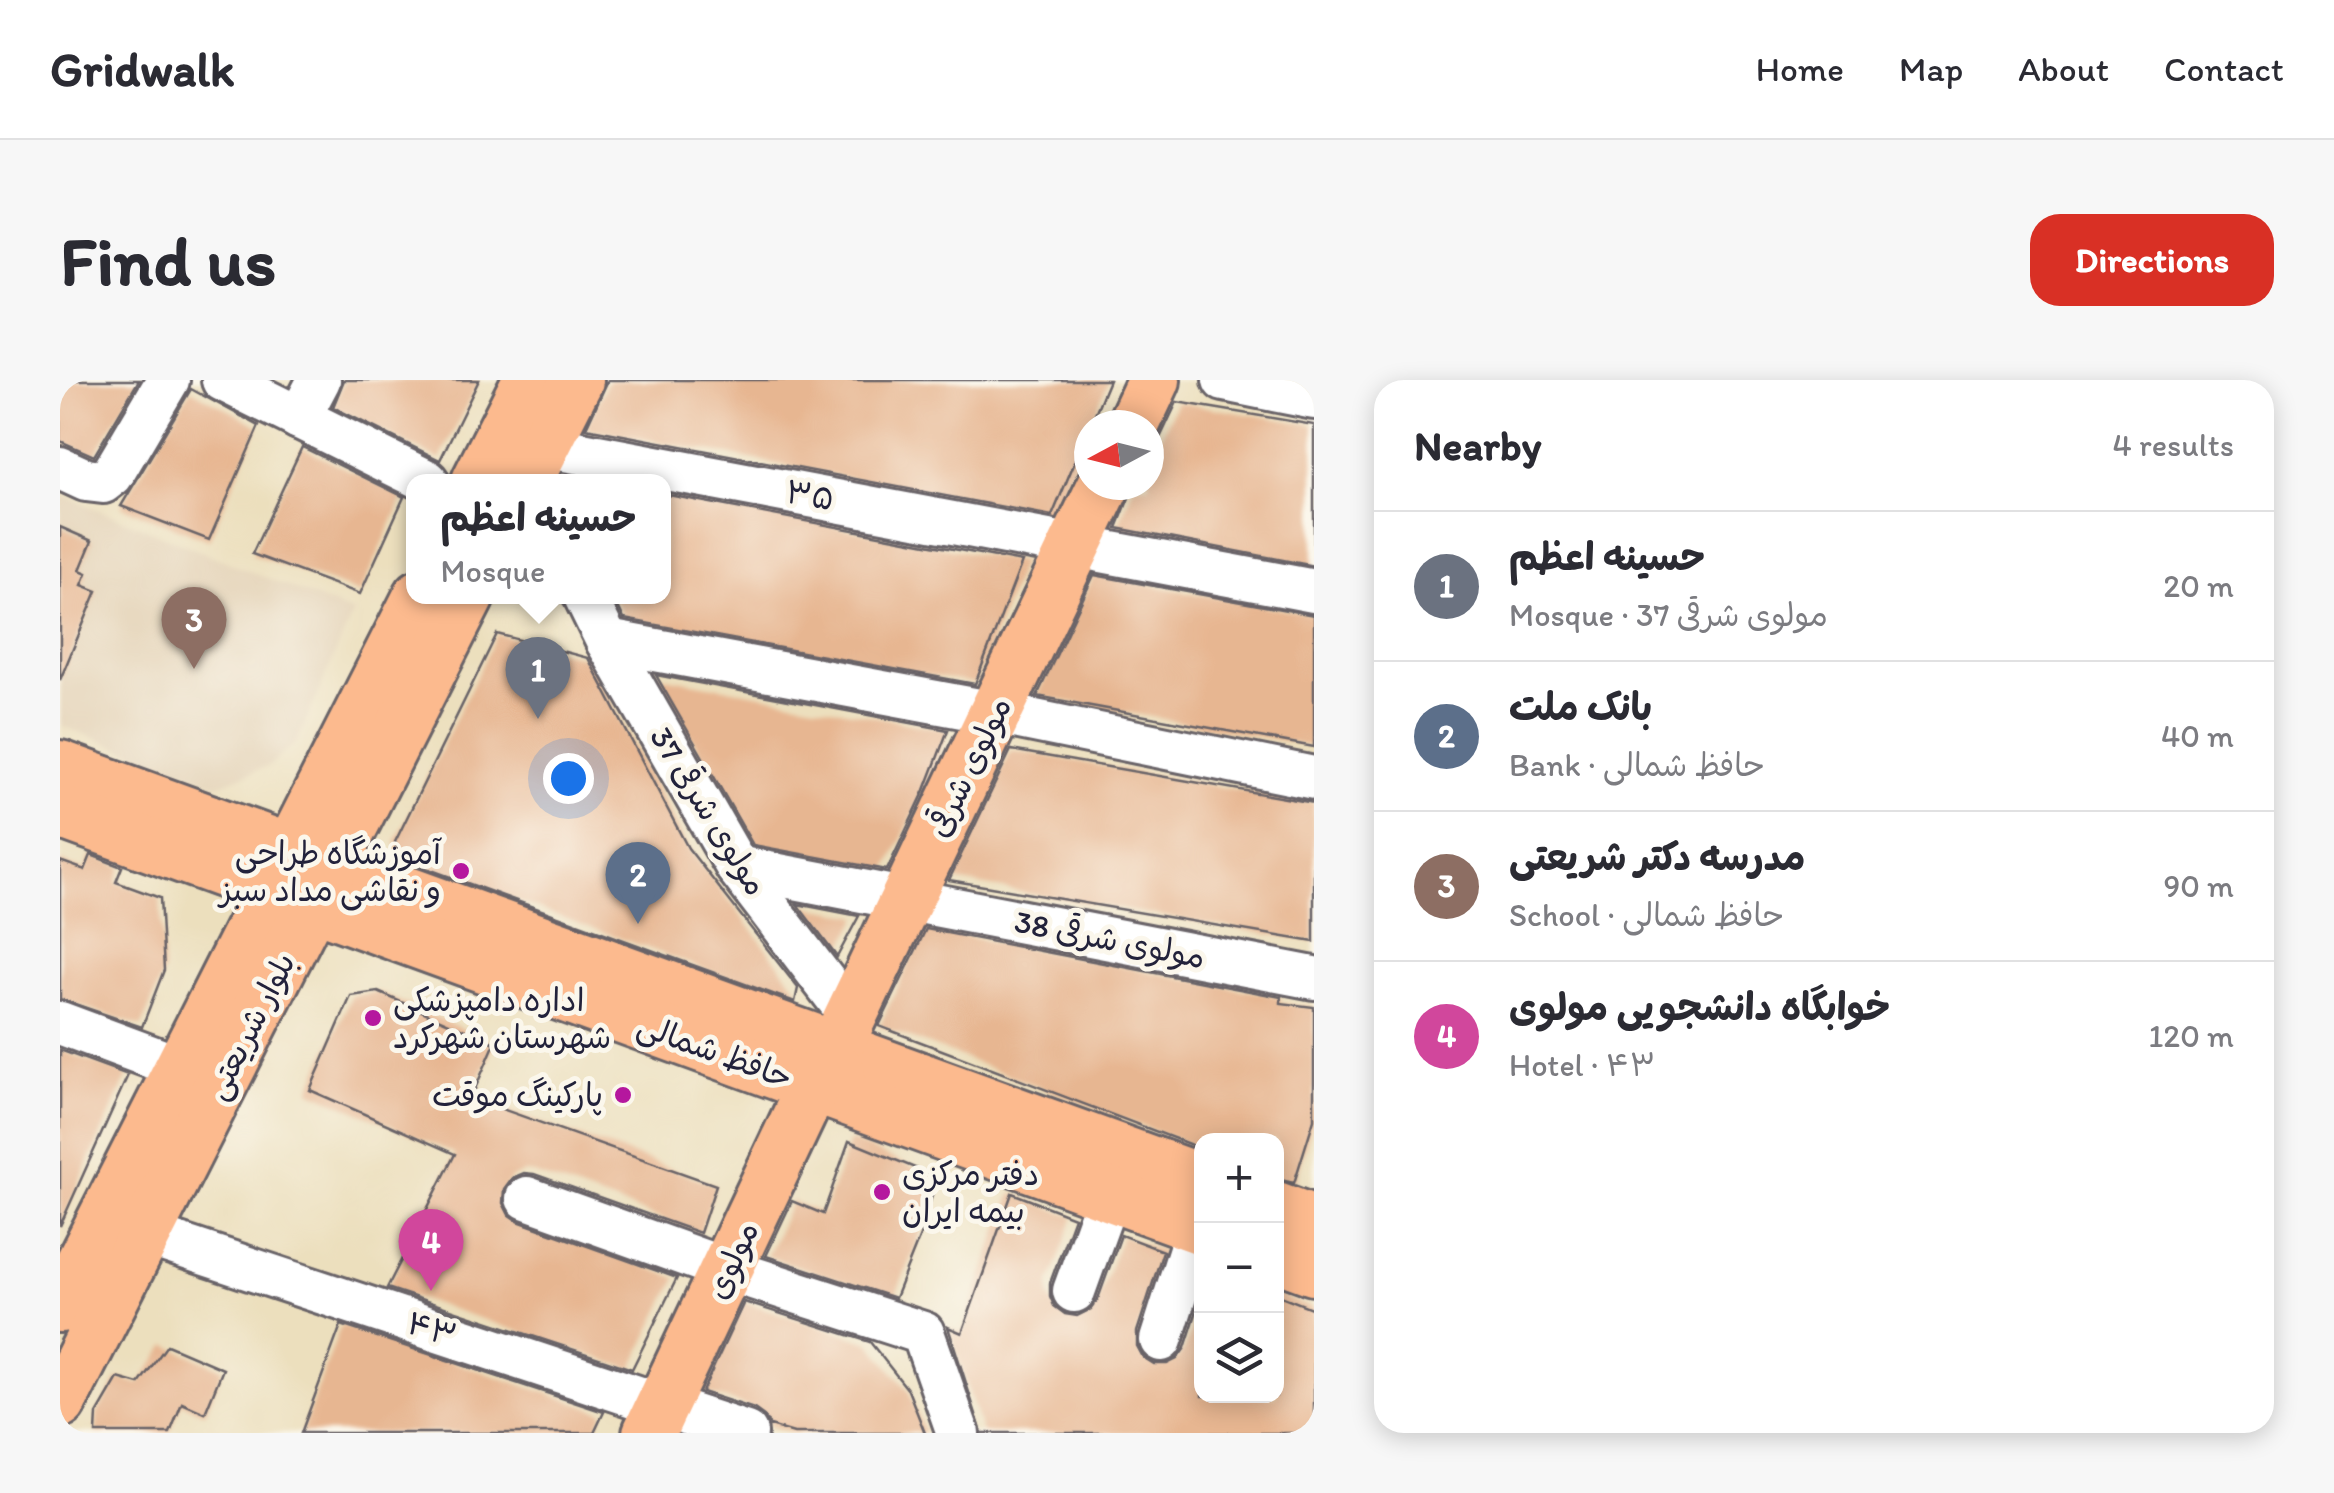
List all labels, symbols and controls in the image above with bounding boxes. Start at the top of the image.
text: Gridwalk [50,40,235,98]
text: Home [1756,48,1844,90]
text: Map [1899,48,1963,90]
text: About [2018,48,2109,90]
text: Contact [2164,48,2284,90]
button: Directions [2030,214,2274,306]
text: Find us [60,218,276,303]
north arrow [1074,410,1164,500]
text: Nearby [1414,420,1541,471]
text: 4 results [2113,426,2234,464]
street label: ۳۵ [783,472,837,518]
popup [406,474,671,604]
text: حسینه اعظم [440,495,637,541]
text: حسینه اعظم [1509,534,1705,580]
text: Mosque [440,552,545,590]
text: 1 [1439,567,1454,605]
text: 20 m [2163,567,2234,605]
pin: 3 [162,586,226,669]
text: Mosque · مولوی شرقی 37 [1509,596,1828,634]
pin: 1 [506,636,570,719]
text: بانک ملت [1509,684,1652,730]
street label: مولوی شرقی [919,691,1020,844]
text: 2 [1438,717,1455,755]
text: 40 m [2161,717,2234,755]
street label: مولوی شرقی 37 [641,720,776,903]
text: Bank · حافظ شمالی [1509,746,1765,784]
your location [543,753,594,804]
place label: آموزشگاه طراحی و نقاشی مداد سبز [217,834,442,911]
text: مدرسه دکتر شریعتی [1509,834,1805,880]
pin: 2 [606,842,670,924]
marker: آموزشگاه طراحی و نقاشی مداد سبز [450,860,472,882]
text: 3 [1438,867,1455,905]
text: 90 m [2163,867,2234,905]
text: School · حافظ شمالی [1509,896,1784,934]
street label: مولوی شرقی 38 [1011,902,1209,977]
street label: بلوار شریعتی [197,946,305,1107]
place label: اداره دامپزشکی شهرستان شهرکرد [393,981,611,1056]
text: خوابگاه دانشجویی مولوی [1509,984,1890,1030]
street label: حافظ شمالی [632,1005,798,1098]
marker: اداره دامپزشکی شهرستان شهرکرد [362,1007,384,1029]
text: 4 [1437,1017,1456,1055]
text: 120 m [2148,1017,2234,1055]
text: Hotel · ۴۳ [1509,1046,1656,1084]
place label: پارکینگ موقت [432,1076,603,1116]
marker: پارکینگ موقت [612,1084,634,1106]
map controls [1194,1133,1284,1403]
button: + [1194,1133,1284,1223]
place label: دفتر مرکزی بیمه ایران [902,1155,1039,1230]
marker: دفتر مرکزی بیمه ایران [871,1181,893,1203]
pin: 4 [398,1208,464,1291]
street label: مولوی [698,1215,767,1305]
button: − [1194,1223,1284,1313]
street label: ۴۳ [402,1303,462,1355]
button: layers [1194,1313,1284,1403]

